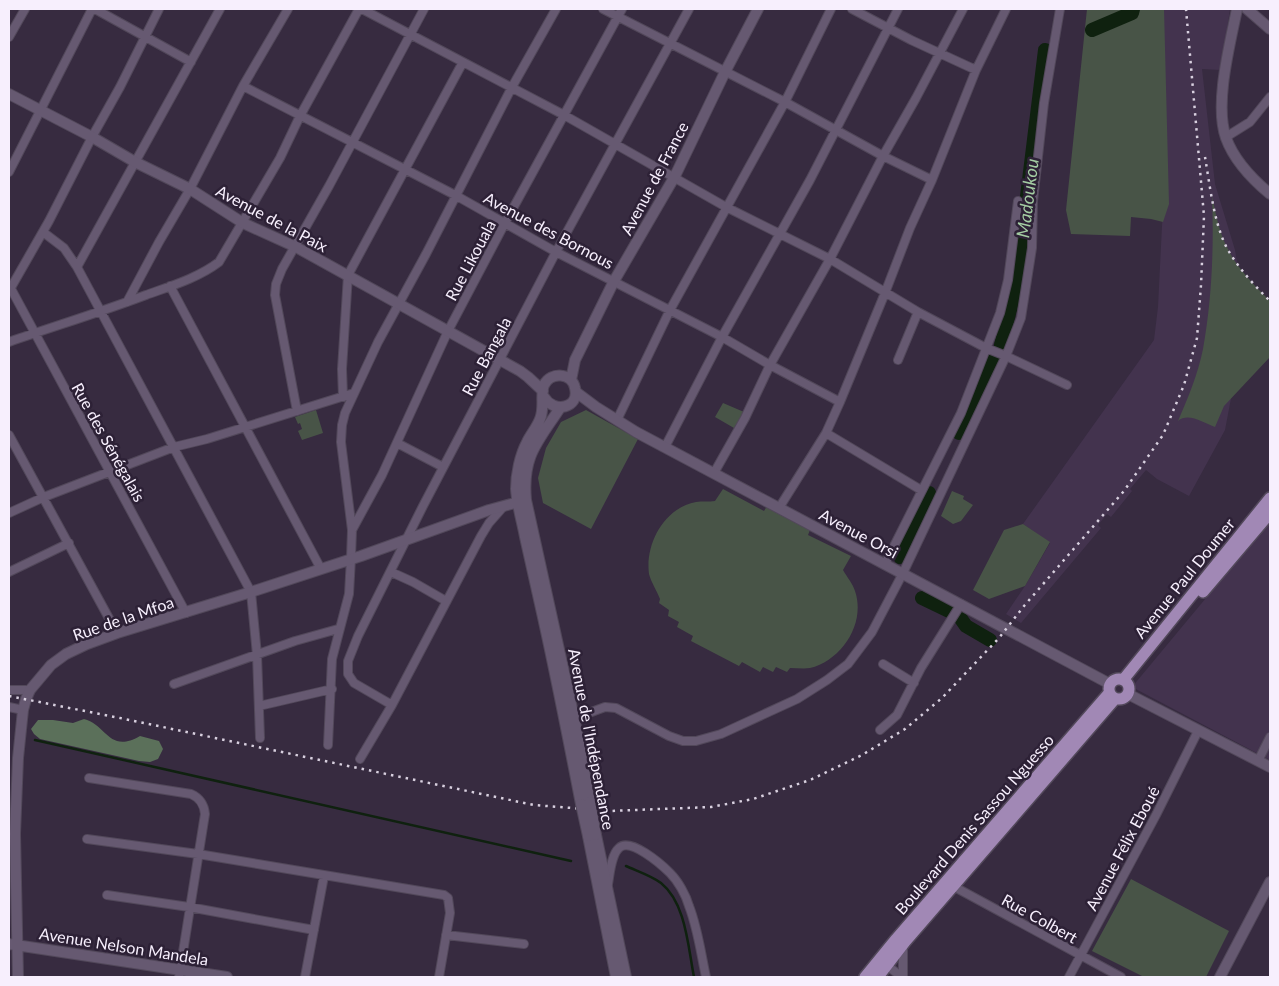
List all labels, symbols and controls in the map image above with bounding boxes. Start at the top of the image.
street label: Avenue de France [616,118,692,238]
water label: Madoukou [1011,157,1043,239]
street label: Avenue de la Paix [213,181,331,255]
street label: Avenue des Bornous [481,188,617,272]
street label: Rue Likouala [441,216,499,304]
street label: Rue Bangala [457,313,515,399]
street label: Rue des Sénégalais [68,379,150,505]
street label: Avenue Orsi [816,504,902,562]
street label: Avenue Paul Doumer [1130,514,1238,642]
street label: Rue de la Mfoa [70,592,176,644]
street label: Avenue de l'Indépendance [565,647,619,831]
street label: Boulevard Denis Sassou Nguesso [891,730,1057,918]
street label: Avenue Félix Eboué [1081,783,1163,913]
street label: Rue Colbert [999,889,1081,947]
street label: Avenue Nelson Mandela [38,923,210,969]

